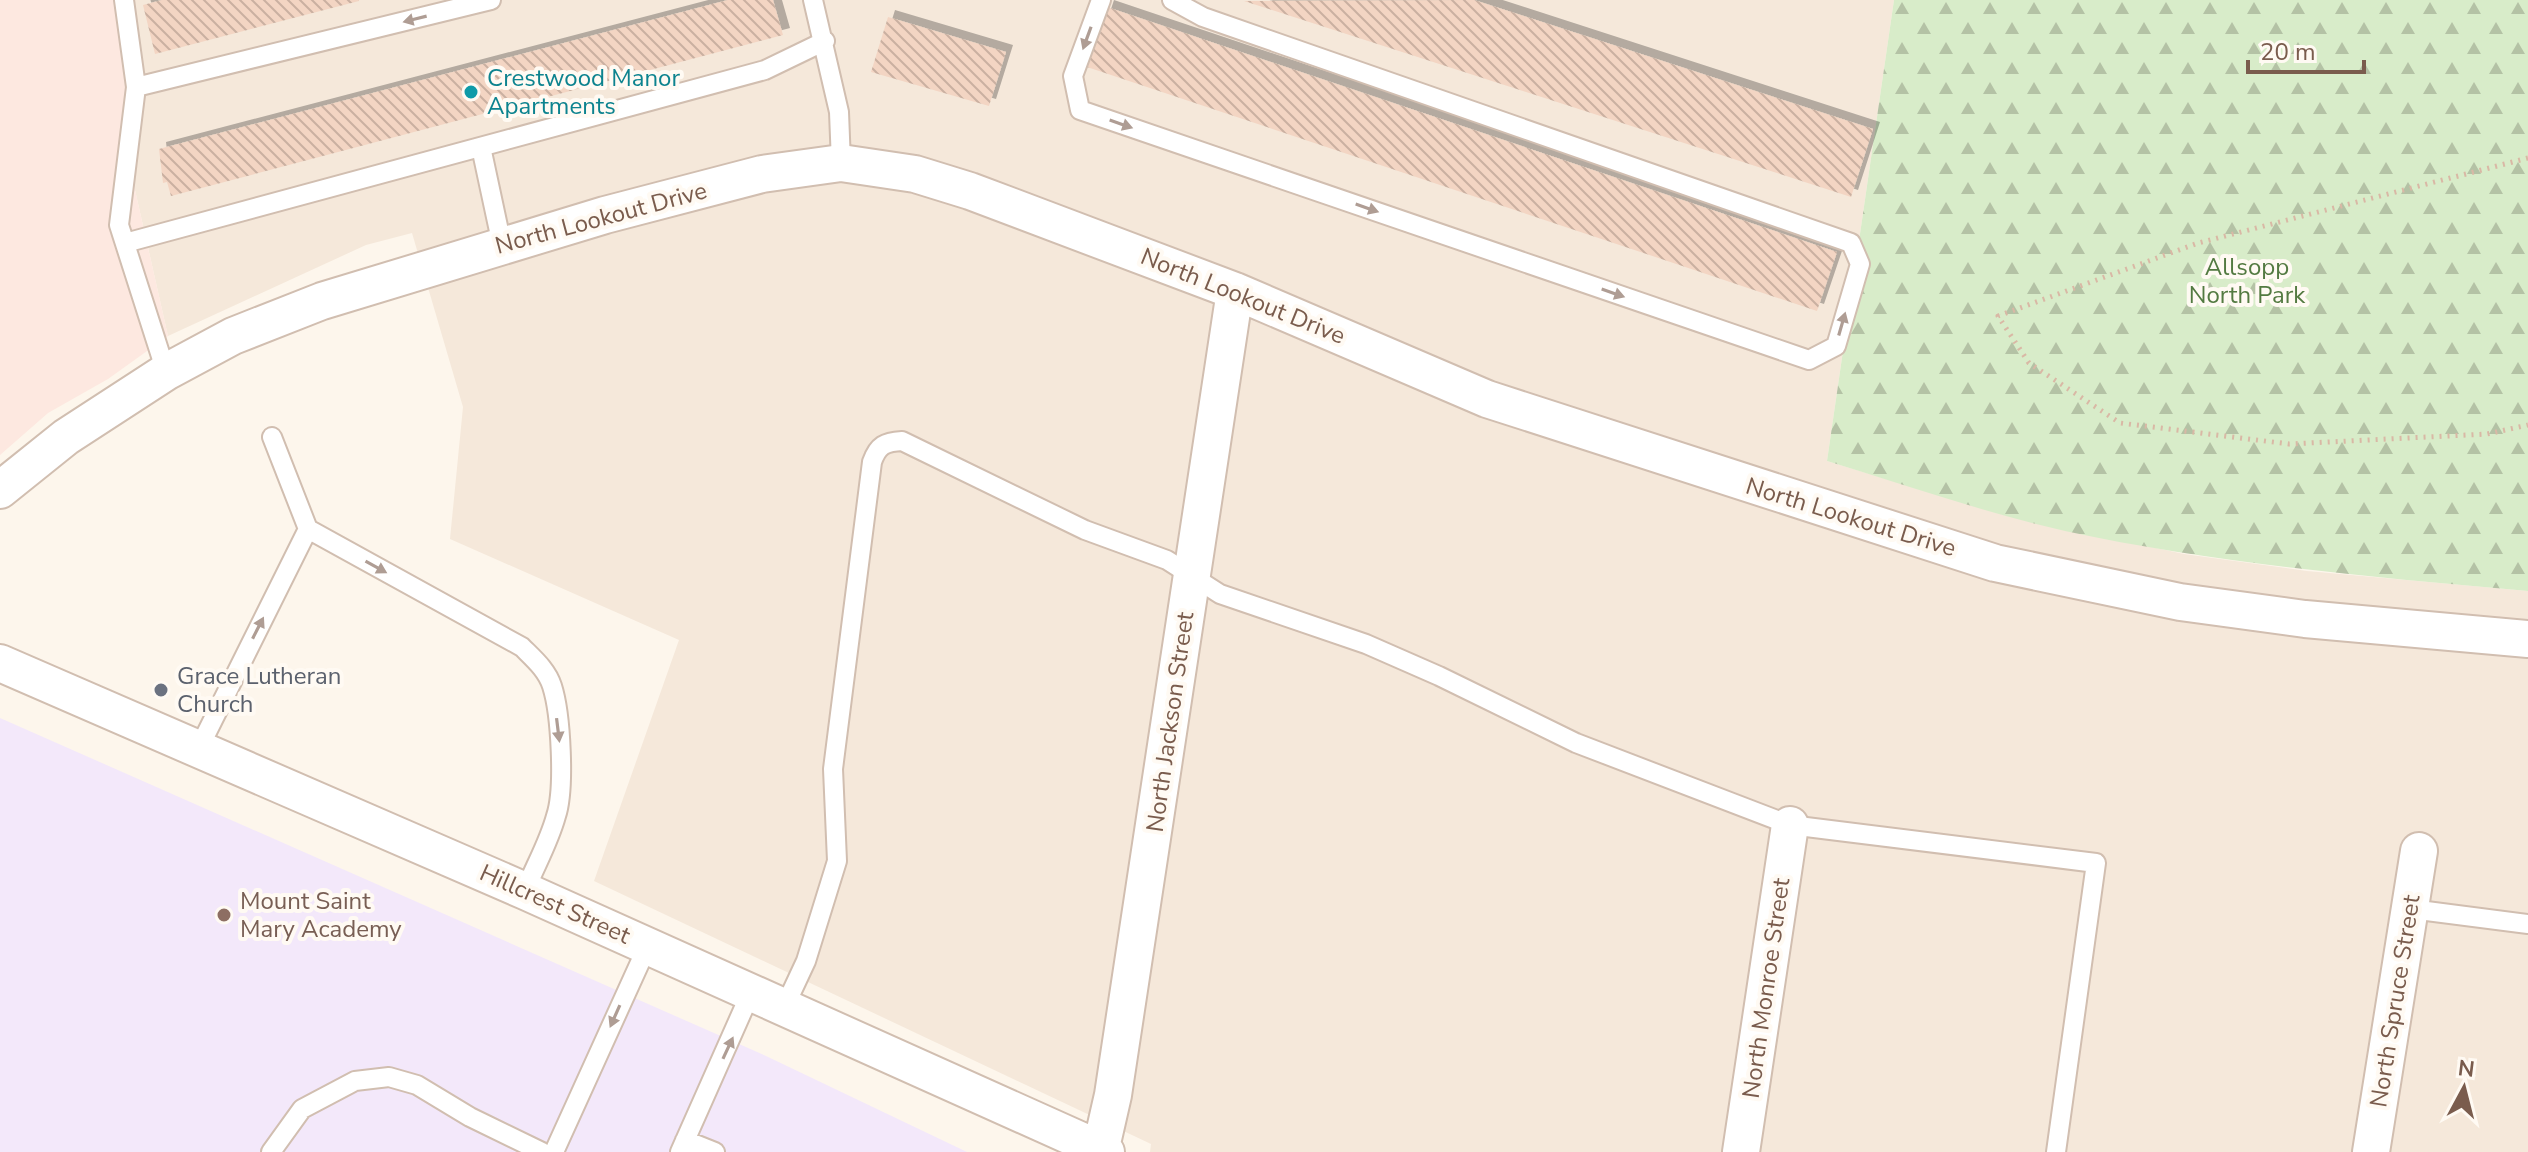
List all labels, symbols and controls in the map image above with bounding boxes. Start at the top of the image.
one-way arrow [403,13,428,25]
scale bar [2248,24,2364,74]
one-way arrow [1080,26,1093,50]
text: 20 m [2260,36,2316,68]
place label: Crestwood Manor Apartments [487,62,680,122]
marker: Crestwood Manor Apartments [462,83,480,101]
one-way arrow [1109,119,1133,131]
street label: North Lookout Drive [492,174,710,262]
one-way arrow [1355,203,1379,215]
street label: North Lookout Drive [1136,240,1350,352]
park label: Allsopp North Park [2189,251,2306,311]
one-way arrow [1601,287,1625,299]
one-way arrow [1836,312,1849,336]
street label: North Lookout Drive [1742,470,1960,564]
one-way arrow [365,560,388,573]
street label: North Jackson Street [1139,609,1201,834]
one-way arrow [251,616,265,639]
place label: Grace Lutheran Church [177,660,341,720]
marker: Grace Lutheran Church [152,681,170,699]
one-way arrow [551,717,564,742]
street label: Hillcrest Street [475,856,636,952]
street label: North Monroe Street [1735,875,1797,1100]
place label: Mount Saint Mary Academy [240,885,402,945]
street label: North Spruce Street [2362,892,2428,1110]
marker: Mount Saint Mary Academy [215,906,233,924]
one-way arrow [608,1005,622,1028]
one-way arrow [721,1036,735,1060]
north arrow [2424,1048,2504,1128]
text: N [2456,1053,2476,1085]

